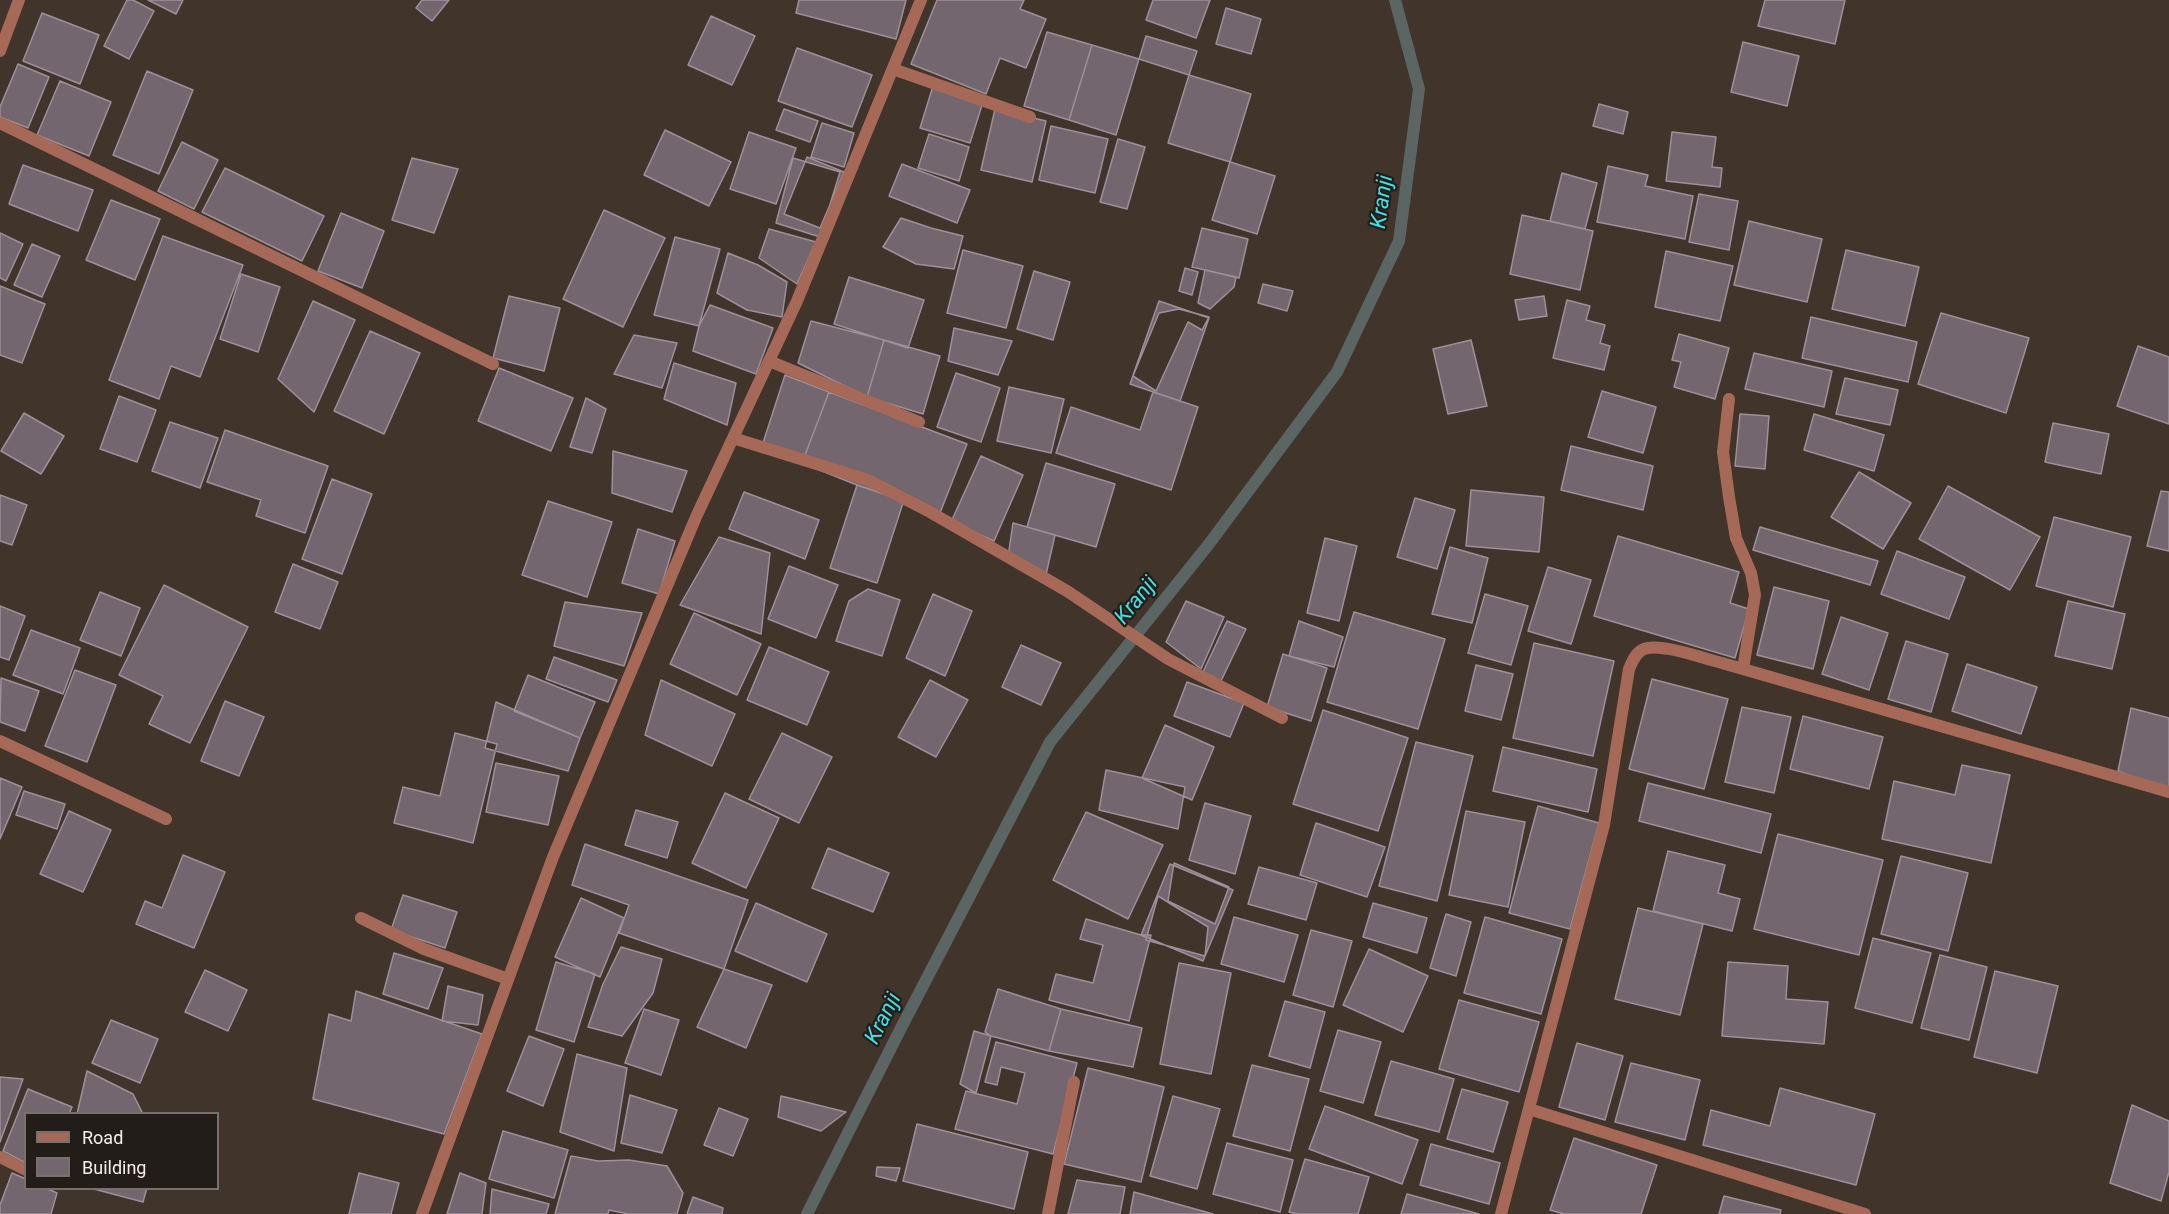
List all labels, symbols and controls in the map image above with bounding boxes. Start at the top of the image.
water label: Kranji [1366,173,1400,231]
water label: Kranji [1110,572,1164,630]
water label: Kranji [860,989,908,1049]
legend [24,1112,219,1190]
text: Road [82,1127,123,1148]
text: Building [82,1157,146,1178]

